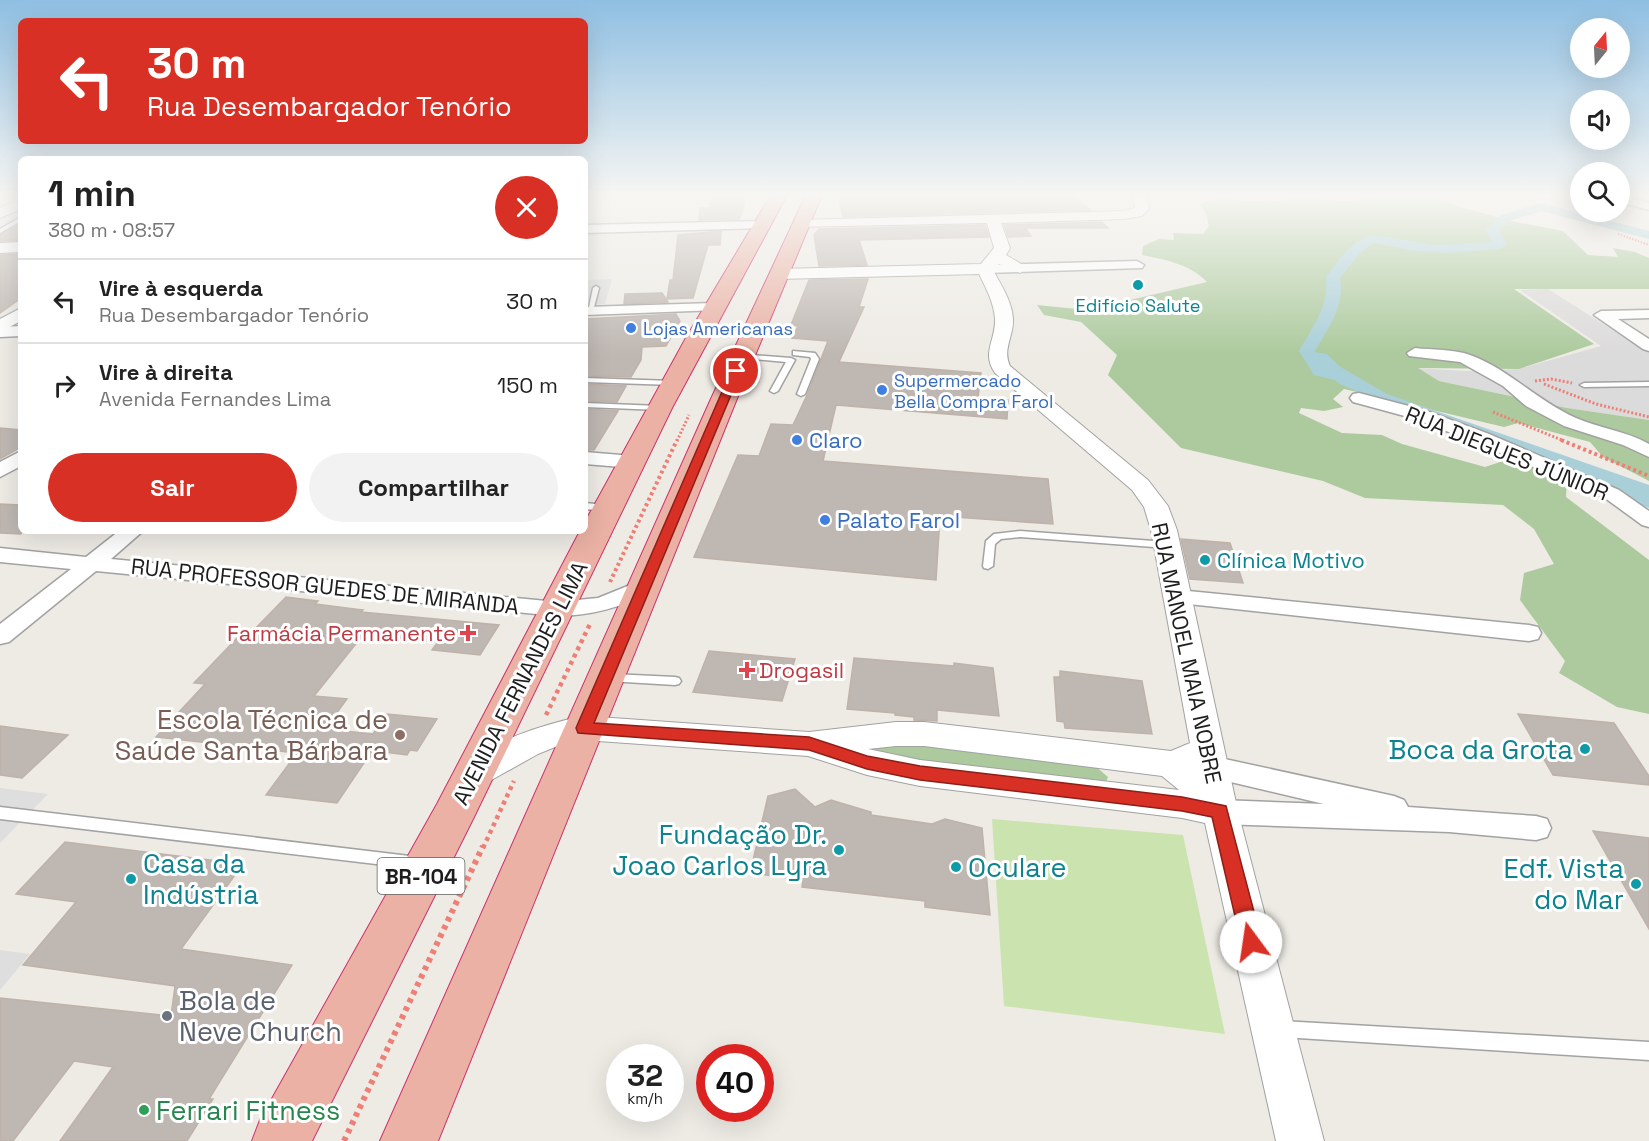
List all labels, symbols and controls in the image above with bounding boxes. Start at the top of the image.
north arrow [1570,18,1630,78]
map controls [1570,18,1630,222]
text: 30 m [147,37,246,90]
icon: left [48,42,126,120]
text: Rua Desembargador Tenório [147,89,512,124]
button: sound [1570,90,1630,150]
button: search [1570,162,1630,222]
text: 1 min [48,171,136,217]
button: close [495,176,558,239]
text: 380 m · 08:57 [48,217,175,243]
text: Vire à esquerda [99,274,263,302]
marker: Edifício Salute [1131,278,1145,292]
icon: left [48,285,81,318]
text: 30 m [506,287,558,315]
place label: Edifício Salute [1076,294,1200,317]
text: Rua Desembargador Tenório [99,302,369,328]
place label: Lojas Americanas [643,317,793,340]
marker: Lojas Americanas [624,321,638,335]
pin [710,345,761,396]
icon: arrive [719,354,752,387]
text: Vire à direita [99,358,233,386]
icon: right [48,369,81,402]
place label: Supermercado Bella Compra Farol [894,369,1054,413]
text: 150 m [497,371,558,399]
marker: Supermercado Bella Compra Farol [875,383,889,397]
text: Avenida Fernandes Lima [99,386,331,412]
street label: RUA DIEGUES JÚNIOR [1401,399,1613,507]
place label: Claro [809,426,863,454]
marker: Claro [790,433,804,447]
button: Sair [48,453,297,522]
button: Compartilhar [309,453,558,522]
place label: Palato Farol [837,506,960,534]
marker: Palato Farol [818,513,832,527]
street label: RUA MANOEL MAIA NOBRE [1146,520,1228,786]
place label: Clínica Motivo [1217,546,1365,574]
street label: RUA PROFESSOR GUEDES DE MIRANDA [130,552,521,620]
marker: Clínica Motivo [1198,553,1212,567]
street label: AVENIDA FERNANDES LIMA [446,556,594,810]
place label: Farmácia Permanente [227,619,456,647]
marker: Farmácia Permanente [461,626,475,640]
place label: Drogasil [759,656,844,684]
marker: Drogasil [740,663,754,677]
place label: Escola Técnica de Saúde Santa Bárbara [115,702,388,768]
marker: Escola Técnica de Saúde Santa Bárbara [393,728,407,742]
place label: Boca da Grota [1388,732,1573,767]
marker: Boca da Grota [1578,742,1592,756]
place label: Fundação Dr. Joao Carlos Lyra [612,817,827,883]
marker: Fundação Dr. Joao Carlos Lyra [832,843,846,857]
place label: Casa da Indústria [143,846,259,912]
place label: Oculare [968,850,1067,885]
place label: Edf. Vista do Mar [1503,851,1624,917]
road number: BR-104 [378,858,464,894]
marker: Oculare [949,860,963,874]
marker: Casa da Indústria [124,872,138,886]
marker: Edf. Vista do Mar [1629,877,1643,891]
position arrow [1219,910,1283,974]
place label: Bola de Neve Church [179,983,342,1049]
marker: Bola de Neve Church [160,1009,174,1023]
speed limit sign: 40 [696,1044,774,1122]
text: 32 [627,1056,663,1095]
text: km/h [627,1089,663,1108]
place label: Ferrari Fitness [156,1093,340,1128]
marker: Ferrari Fitness [137,1103,151,1117]

